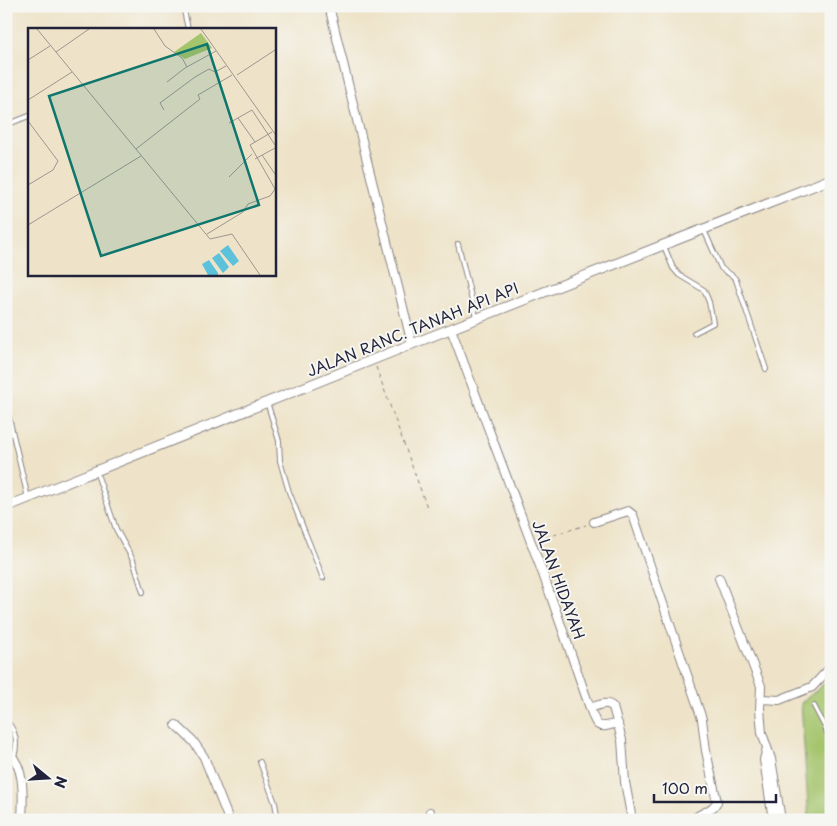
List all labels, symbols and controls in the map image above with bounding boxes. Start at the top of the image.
inset map [28,28,275,275]
street label: JALAN RANC. TANAH API API [303,275,522,382]
street label: JALAN HIDAYAH [527,517,592,642]
north arrow [22,754,72,804]
scale bar [654,771,777,803]
text: N [49,774,73,791]
text: 100 m [662,776,708,799]

